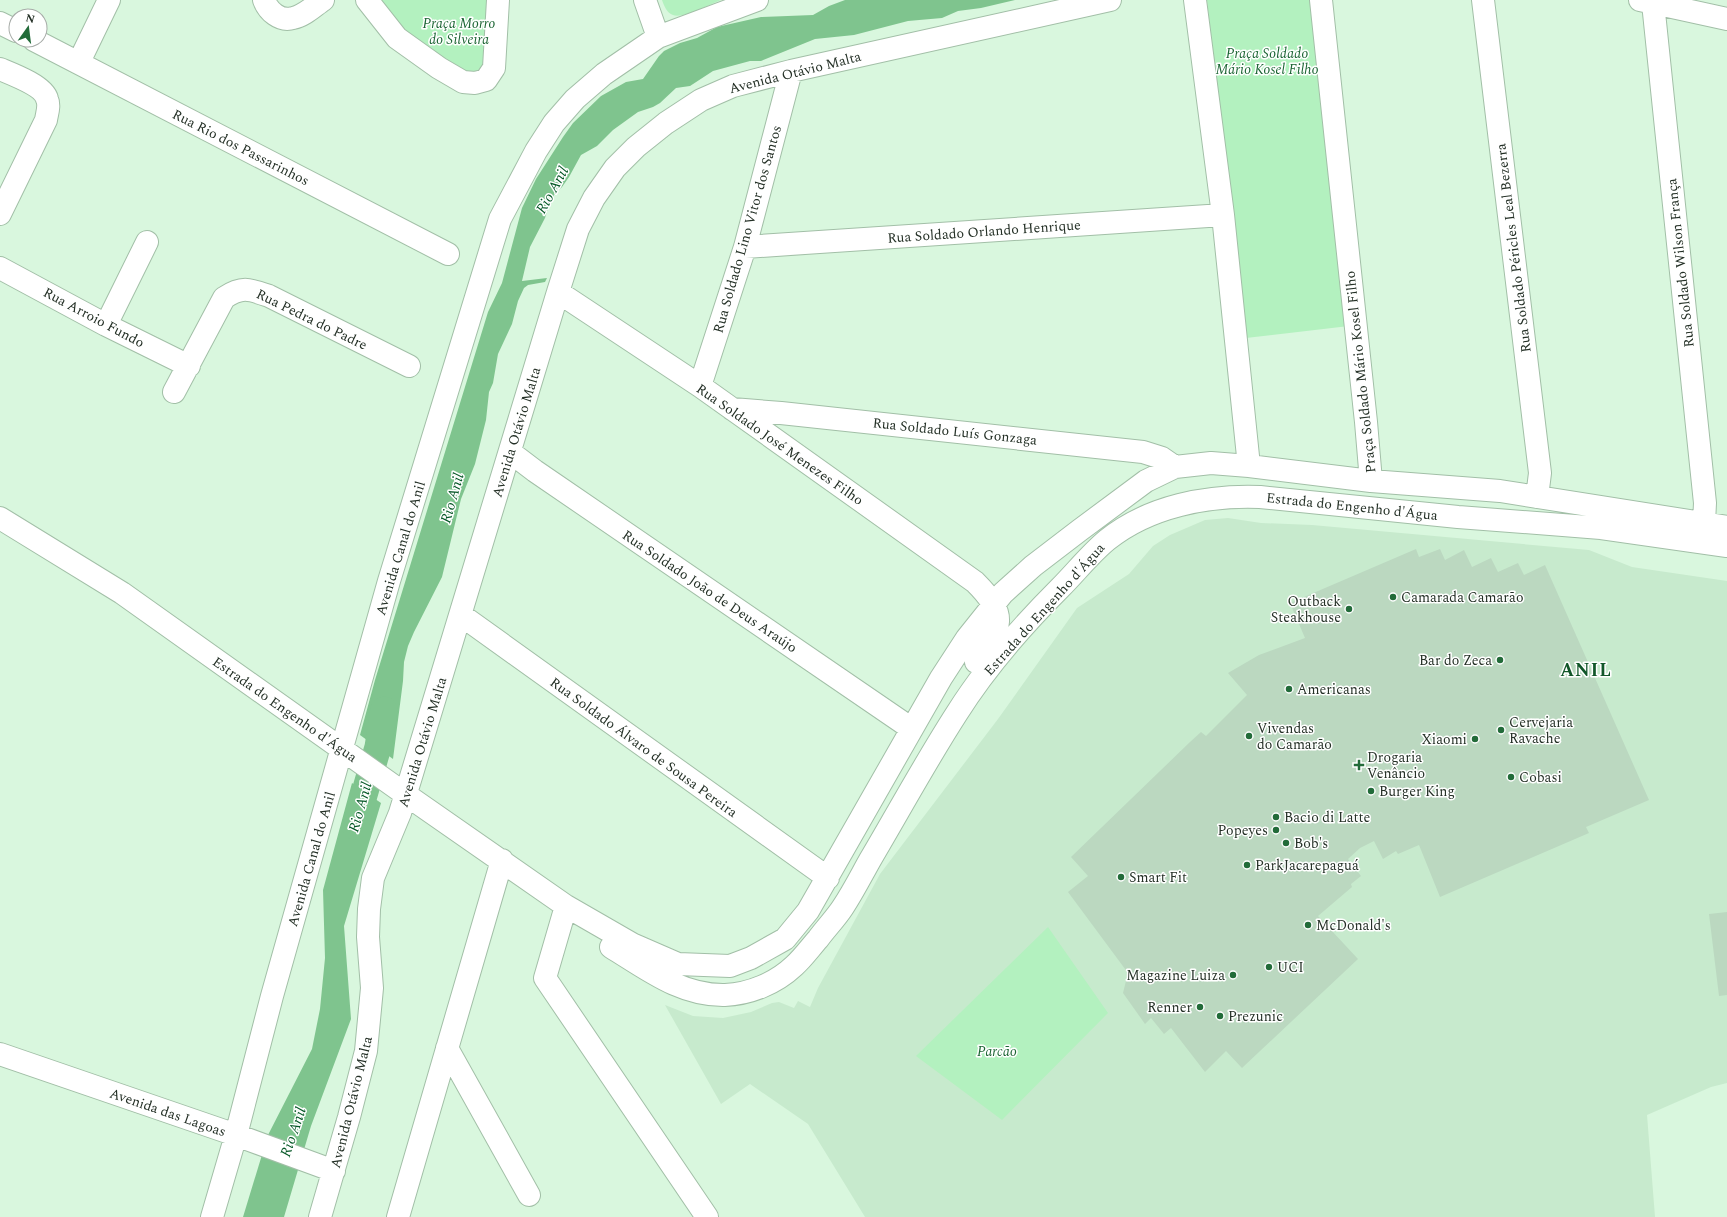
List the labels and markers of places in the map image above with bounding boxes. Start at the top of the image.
place label: Camarada Camarão [1401,587,1523,608]
place label: Outback Steakhouse [1271,591,1341,628]
marker: Camarada Camarão [1388,592,1398,602]
marker: Outback Steakhouse [1344,604,1354,614]
place label: Bar do Zeca [1419,650,1492,671]
marker: Bar do Zeca [1495,655,1505,665]
place label: Americanas [1297,679,1371,700]
marker: Americanas [1284,684,1294,694]
place label: Cervejaria Ravache [1509,712,1573,749]
place label: Vivendas do Camarão [1257,718,1332,755]
marker: Cervejaria Ravache [1496,725,1506,735]
place label: Xiaomi [1422,729,1467,750]
marker: Vivendas do Camarão [1244,731,1254,741]
marker: Xiaomi [1470,734,1480,744]
place label: Drogaria Venâncio [1367,747,1425,784]
marker: Drogaria Venâncio [1354,760,1364,770]
place label: Cobasi [1519,767,1562,788]
marker: Cobasi [1506,772,1516,782]
place label: Burger King [1379,781,1455,802]
marker: Burger King [1366,786,1376,796]
place label: Bacio di Latte [1284,807,1371,828]
marker: Bacio di Latte [1271,812,1281,822]
place label: Popeyes [1217,820,1268,841]
marker: Popeyes [1271,825,1281,835]
place label: Bob's [1294,833,1328,854]
marker: Bob's [1281,838,1291,848]
place label: ParkJacarepaguá [1255,855,1359,876]
marker: ParkJacarepaguá [1242,860,1252,870]
place label: Smart Fit [1129,867,1187,888]
marker: Smart Fit [1116,872,1126,882]
place label: McDonald's [1316,915,1391,936]
marker: McDonald's [1303,920,1313,930]
place label: UCI [1277,957,1304,978]
marker: UCI [1264,962,1274,972]
place label: Magazine Luiza [1126,965,1225,986]
marker: Magazine Luiza [1228,970,1238,980]
place label: Renner [1147,997,1192,1018]
marker: Renner [1195,1002,1205,1012]
place label: Prezunic [1228,1006,1283,1027]
marker: Prezunic [1215,1011,1225,1021]

